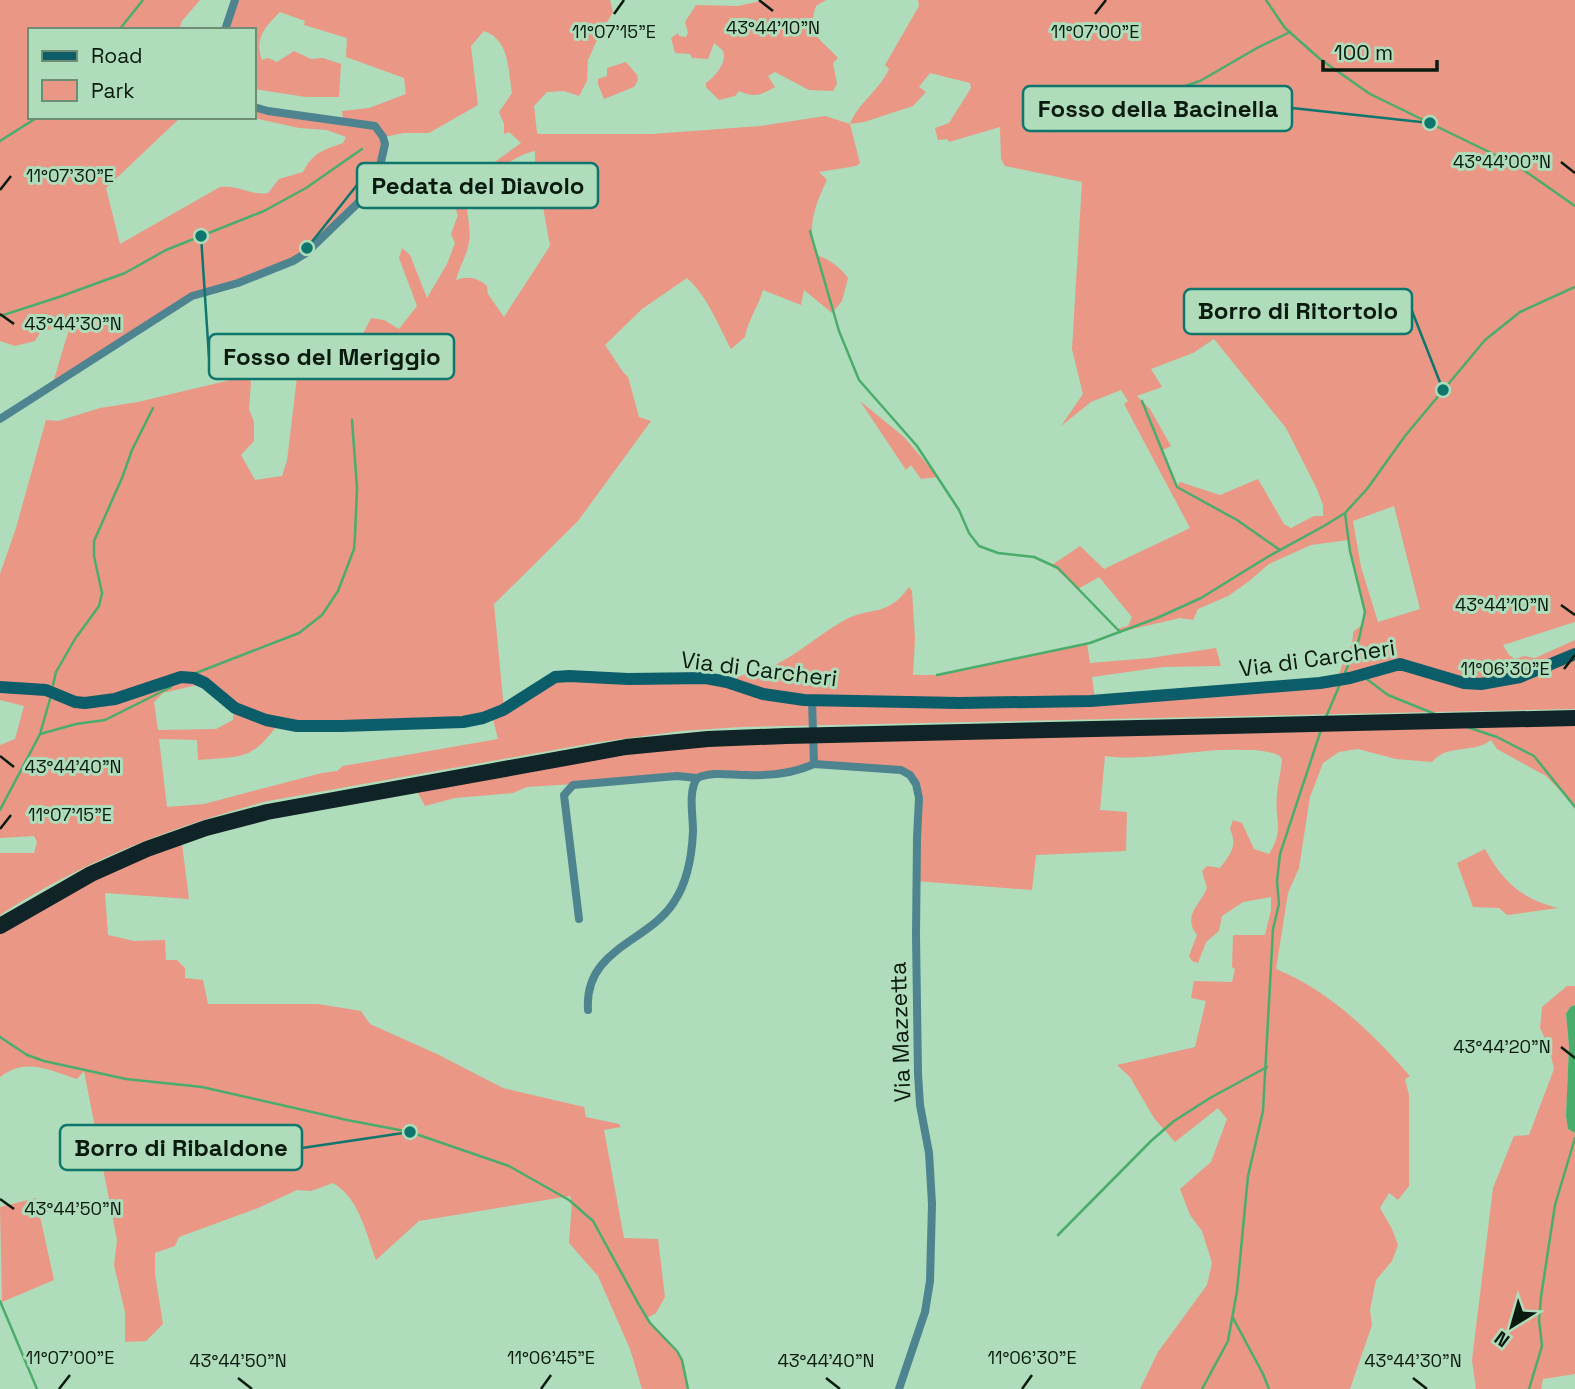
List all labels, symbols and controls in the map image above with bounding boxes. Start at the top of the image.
text: 43°44'10"N [726,16,820,39]
text: 11°07'15"E [572,20,656,43]
text: 11°07'00"E [1051,20,1139,43]
legend [28,28,256,119]
scale bar [1323,28,1437,72]
text: 100 m [1334,39,1393,66]
text: Road [91,42,143,69]
text: Park [91,77,135,104]
callout: Fosso della Bacinella [1023,86,1292,131]
text: Fosso della Bacinella [1038,93,1278,124]
text: 43°44'00"N [1453,150,1551,173]
callout: Pedata del Diavolo [357,163,598,208]
text: 11°07'30"E [26,164,114,187]
text: Pedata del Diavolo [371,170,585,201]
callout: Borro di Ritortolo [1184,289,1412,334]
text: Borro di Ritortolo [1198,295,1398,326]
text: 43°44'30"N [24,312,122,335]
callout: Fosso del Meriggio [209,334,454,379]
text: Fosso del Meriggio [223,341,441,372]
text: 43°44'10"N [1455,593,1549,616]
street label: Via di Carcheri [1237,632,1397,684]
street label: Via di Carcheri [679,645,839,693]
text: 11°06'30"E [1460,657,1550,680]
text: 43°44'40"N [25,755,122,778]
text: 11°07'15"E [28,803,112,826]
street label: Via Mazzetta [883,961,917,1103]
text: 43°44'20"N [1453,1035,1551,1058]
callout: Borro di Ribaldone [60,1125,302,1170]
text: Borro di Ribaldone [74,1132,288,1163]
text: 43°44'50"N [24,1197,122,1220]
north arrow [1477,1291,1547,1361]
text: N [1489,1325,1515,1353]
text: 11°07'00"E [26,1346,114,1369]
text: 11°06'45"E [507,1346,595,1369]
text: 11°06'30"E [987,1346,1077,1369]
text: 43°44'50"N [189,1349,287,1372]
text: 43°44'40"N [778,1349,875,1372]
text: 43°44'30"N [1364,1349,1462,1372]

